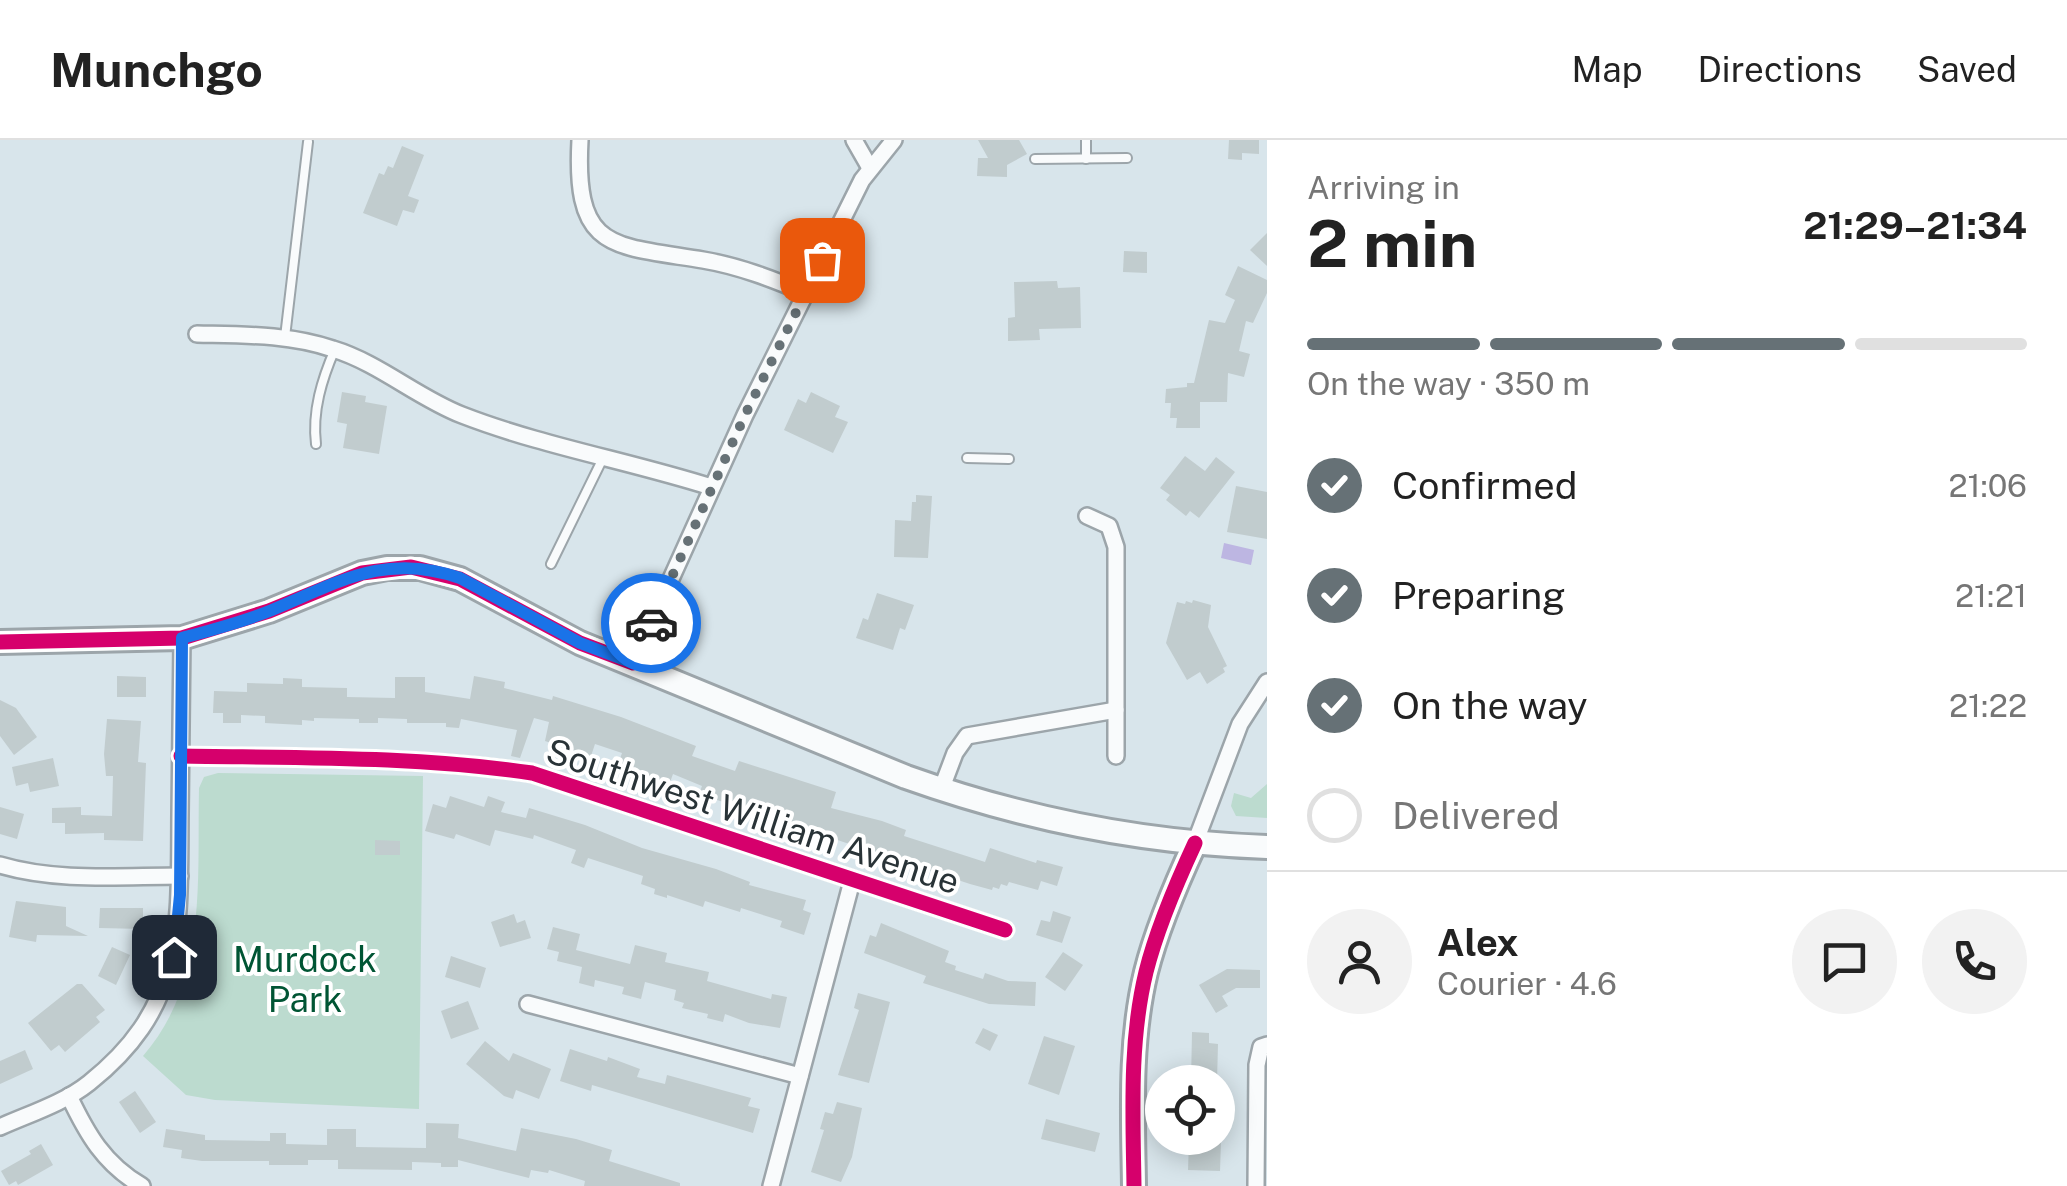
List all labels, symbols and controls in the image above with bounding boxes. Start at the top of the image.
text: Munchgo [50,41,263,98]
text: Map [1571,49,1642,90]
text: Directions [1697,49,1862,90]
text: Saved [1917,49,2017,90]
text: Arriving in [1307,169,1460,206]
text: 21:29–21:34 [1803,203,2027,248]
text: 2 min [1307,205,1477,282]
pin [780,218,865,303]
icon: bag [795,233,850,288]
text: On the way · 350 m [1307,365,1590,402]
icon: check [1307,458,1362,513]
text: Confirmed [1392,463,1577,508]
text: 21:06 [1948,467,2027,504]
icon: check [1307,568,1362,623]
courier [601,573,701,673]
text: Preparing [1392,573,1566,618]
text: 21:21 [1955,577,2027,614]
icon: car [624,596,679,651]
icon: check [1307,678,1362,733]
text: On the way [1392,683,1588,728]
text: 21:22 [1949,687,2027,724]
street label: Southwest William Avenue [541,730,965,902]
text: Delivered [1392,793,1560,838]
button: person [1307,909,1412,1014]
button: chat [1792,909,1897,1014]
button: phone [1922,909,2027,1014]
pin [132,915,217,1000]
text: Alex [1437,920,1519,965]
icon: home [147,930,202,985]
park label: Murdock Park [233,939,377,1020]
text: Courier · 4.6 [1437,965,1617,1002]
map controls [1145,1065,1235,1155]
button: locate [1145,1065,1235,1155]

